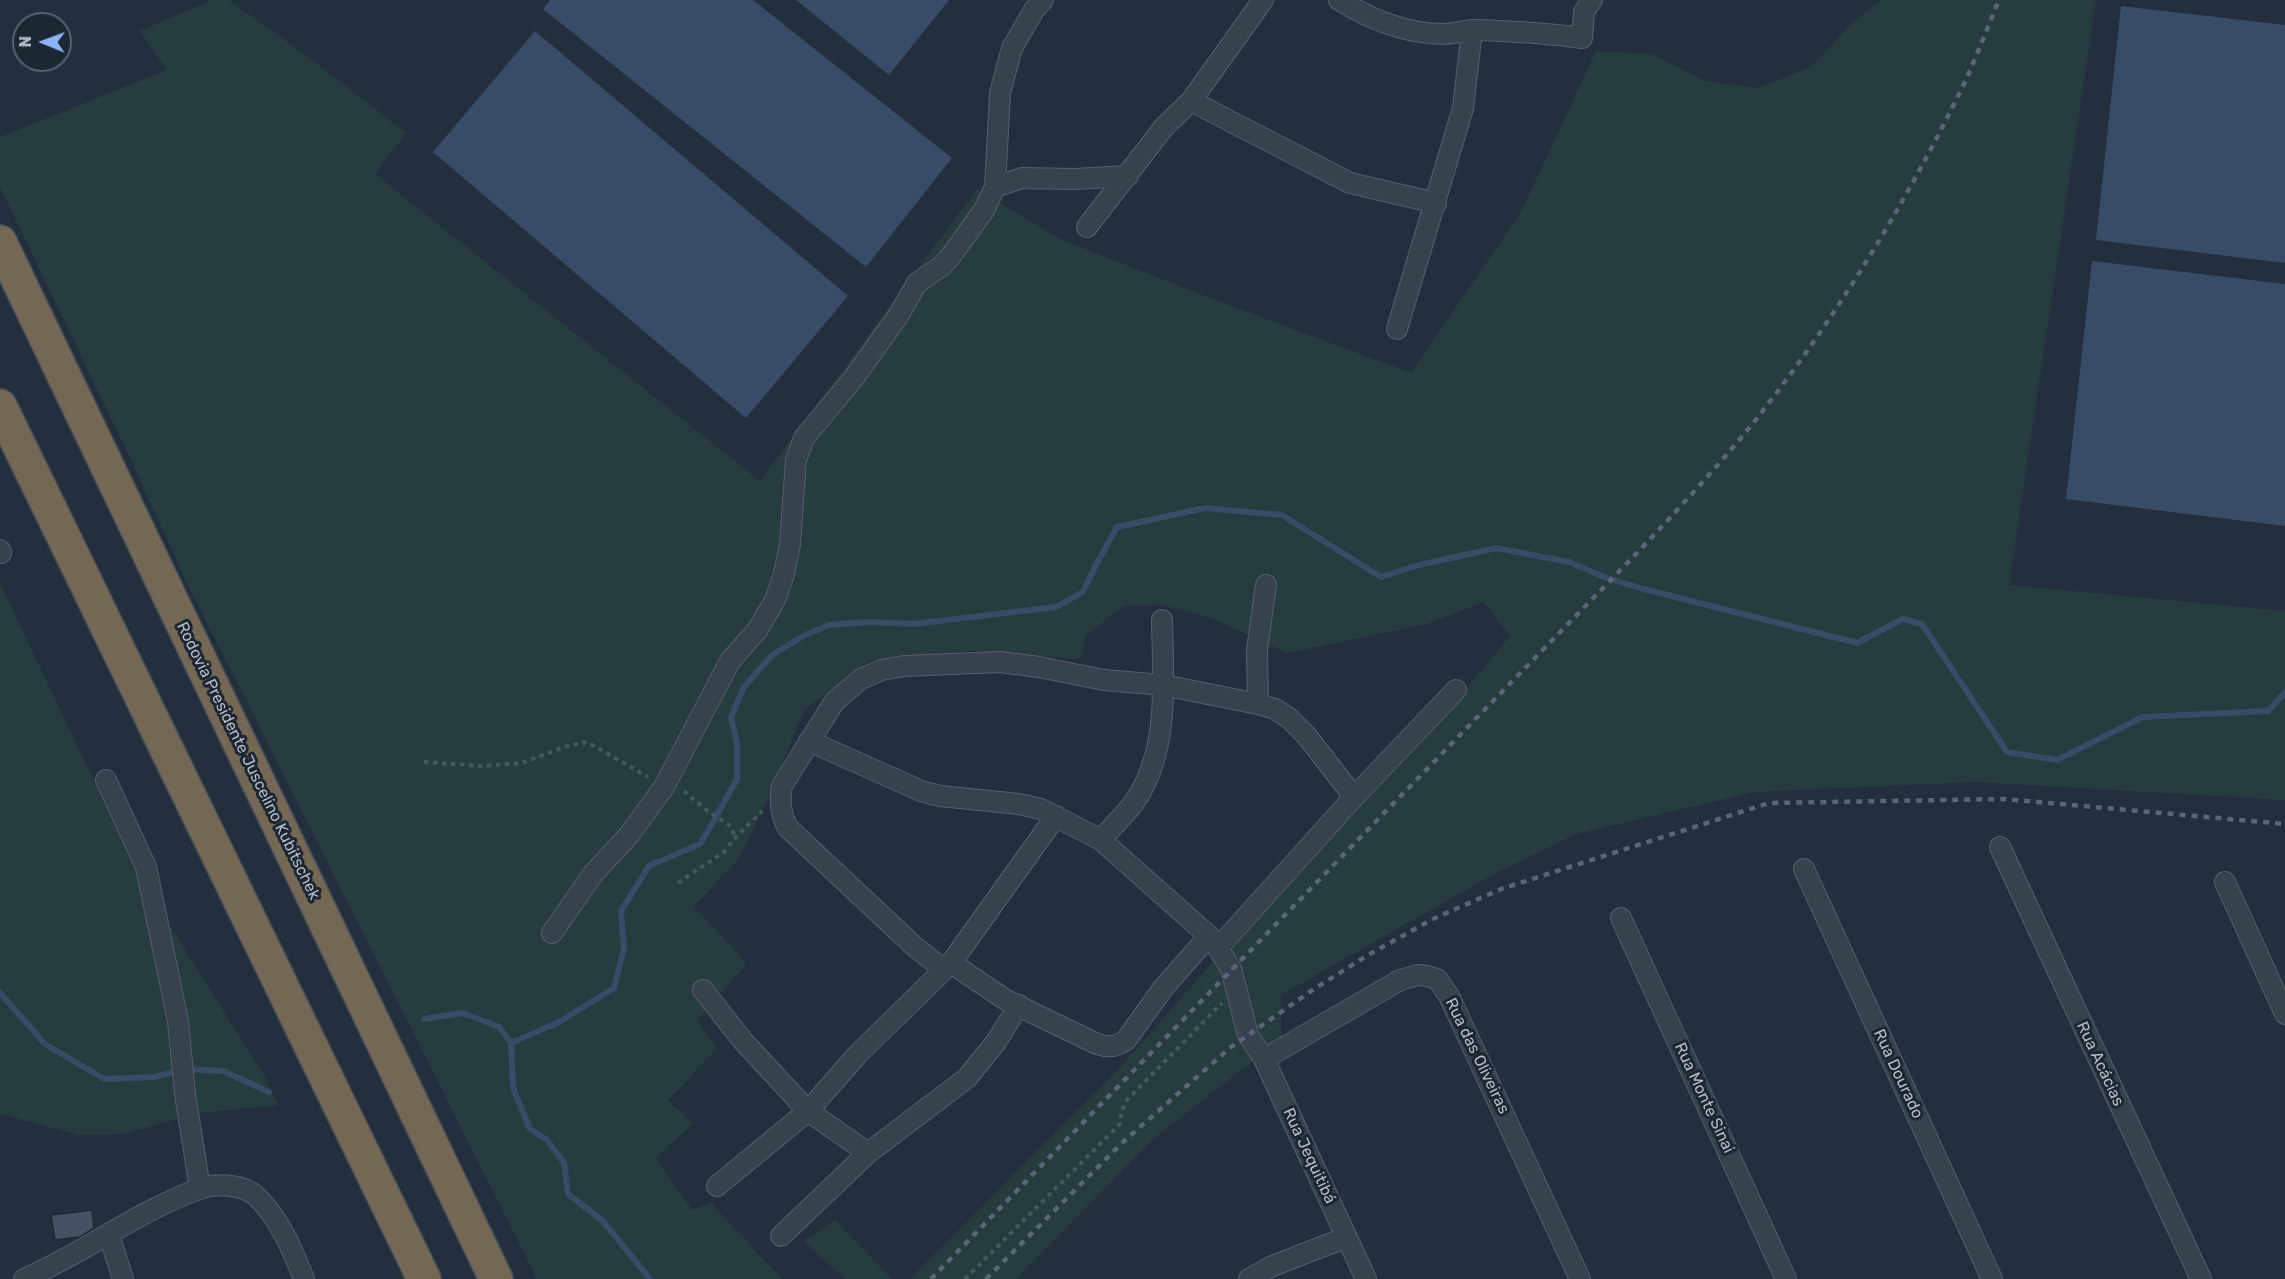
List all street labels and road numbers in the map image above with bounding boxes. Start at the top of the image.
street label: Rodovia Presidente Juscelino Kubitschek [172,619,324,903]
street label: Rua das Oliveiras [1441,995,1513,1117]
street label: Rua Acácias [2072,1019,2128,1109]
street label: Rua Dourado [1869,1026,1927,1122]
street label: Rua Monte Sinai [1670,1040,1738,1156]
street label: Rua Jequitibá [1278,1105,1340,1207]

